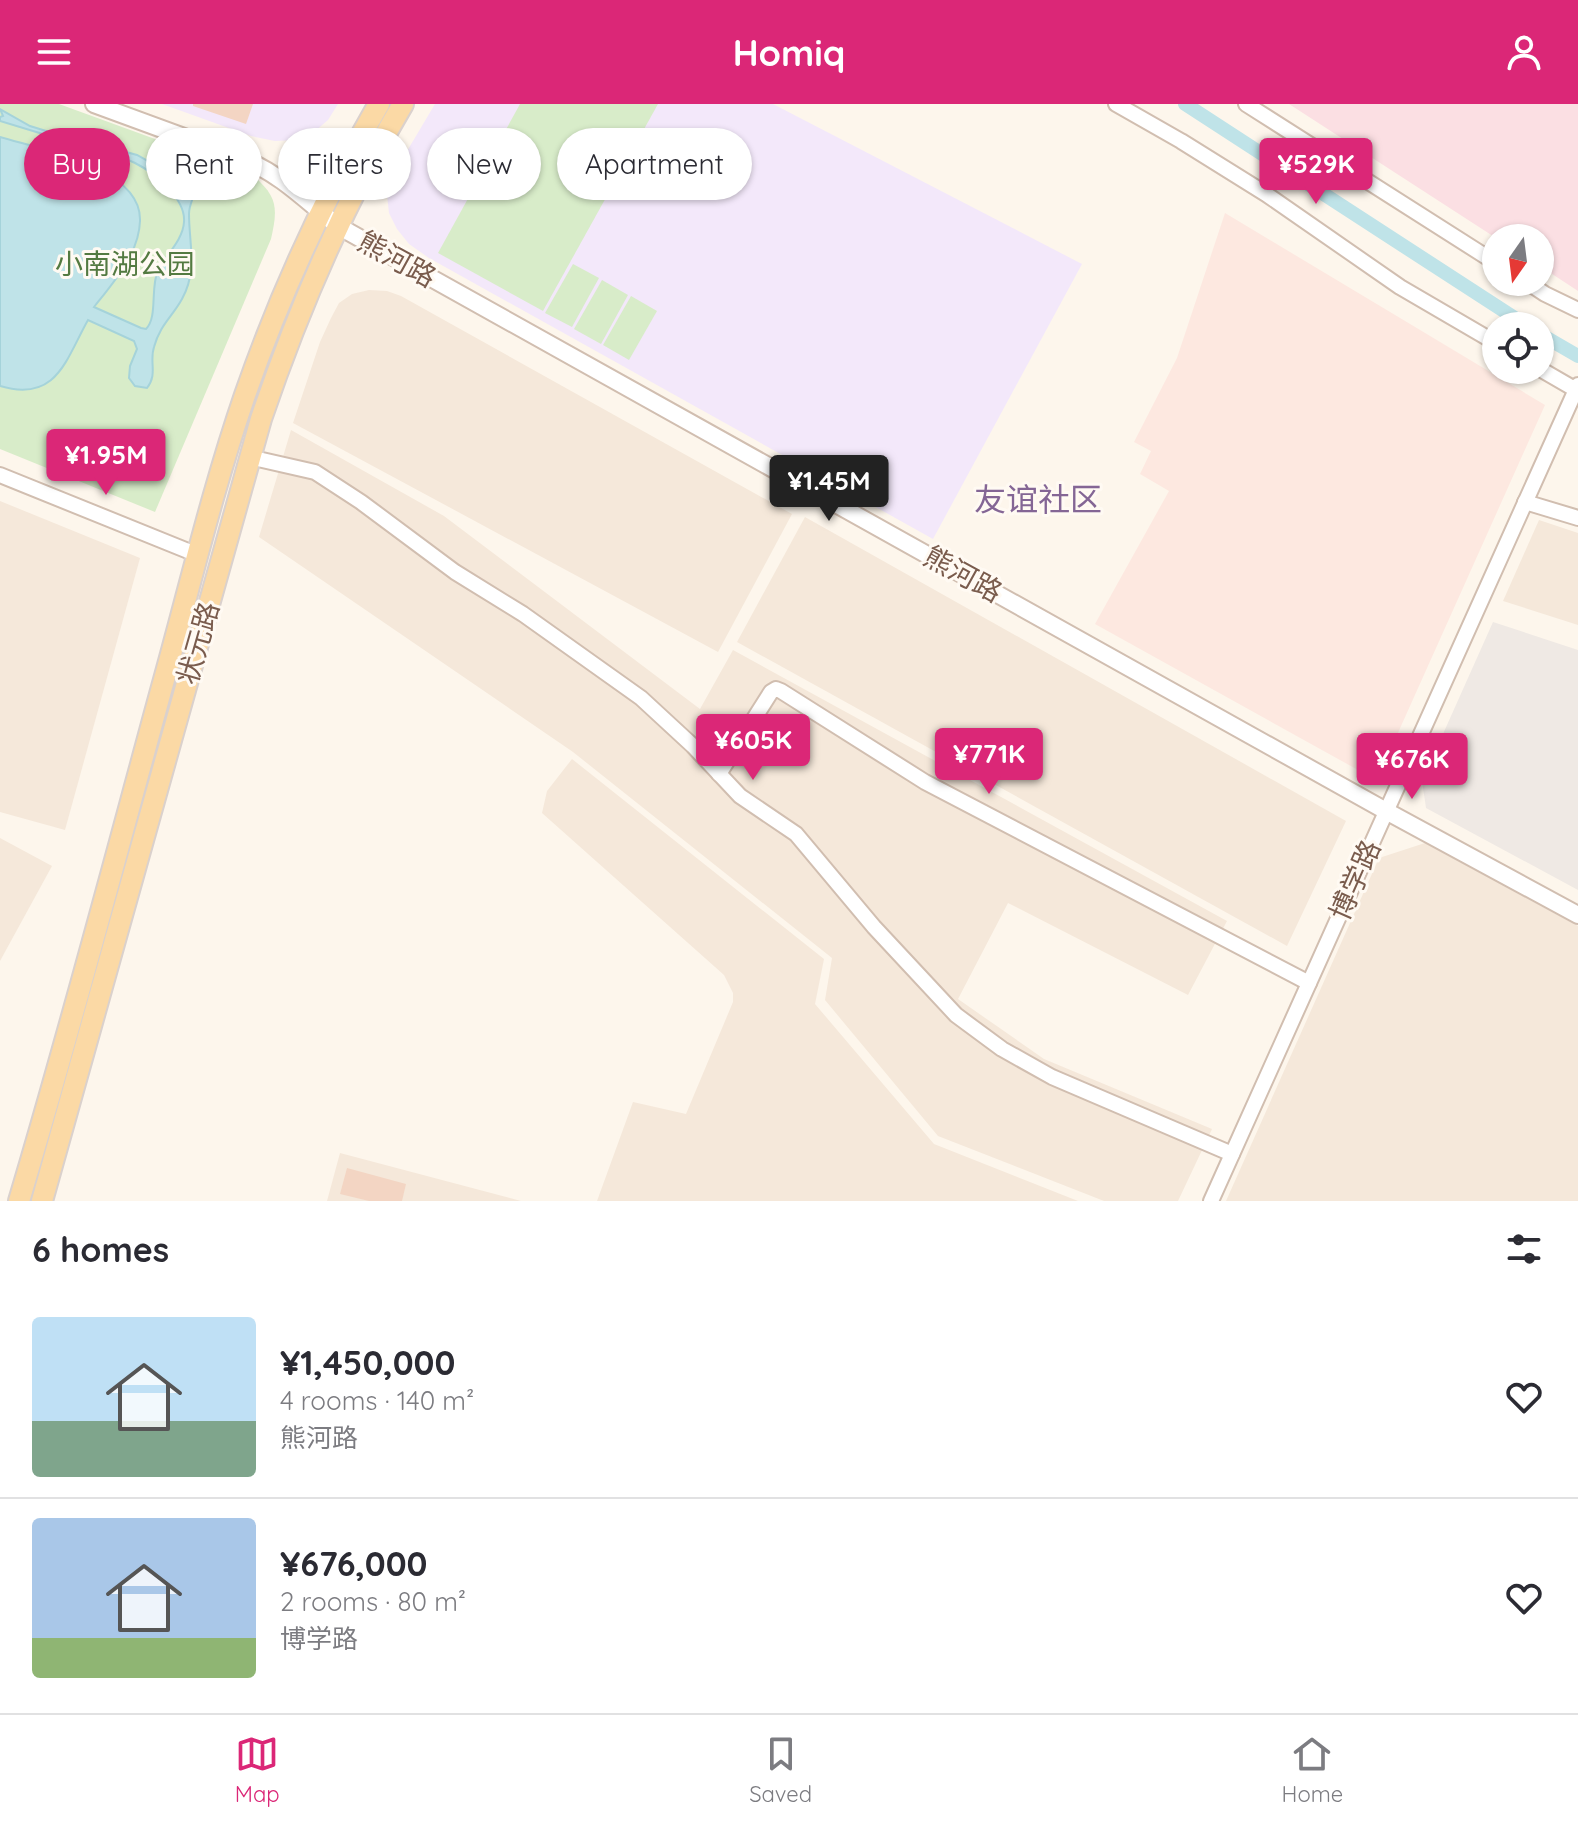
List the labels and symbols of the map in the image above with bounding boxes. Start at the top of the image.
pin: ¥529K [1260,138,1372,206]
street label: 熊河路 [352,223,442,294]
north arrow [1482,224,1554,296]
park label: 小南湖公园 [55,246,195,281]
pin: ¥1.95M [41,429,171,497]
pin: ¥1.45M [764,455,894,523]
district label: 友谊社区 [974,479,1102,519]
street label: 熊河路 [918,538,1008,609]
street label: 状元路 [169,598,226,688]
pin: ¥605K [697,714,809,782]
pin: ¥771K [933,728,1045,796]
pin: ¥676K [1356,733,1468,801]
street label: 博学路 [1321,834,1388,925]

